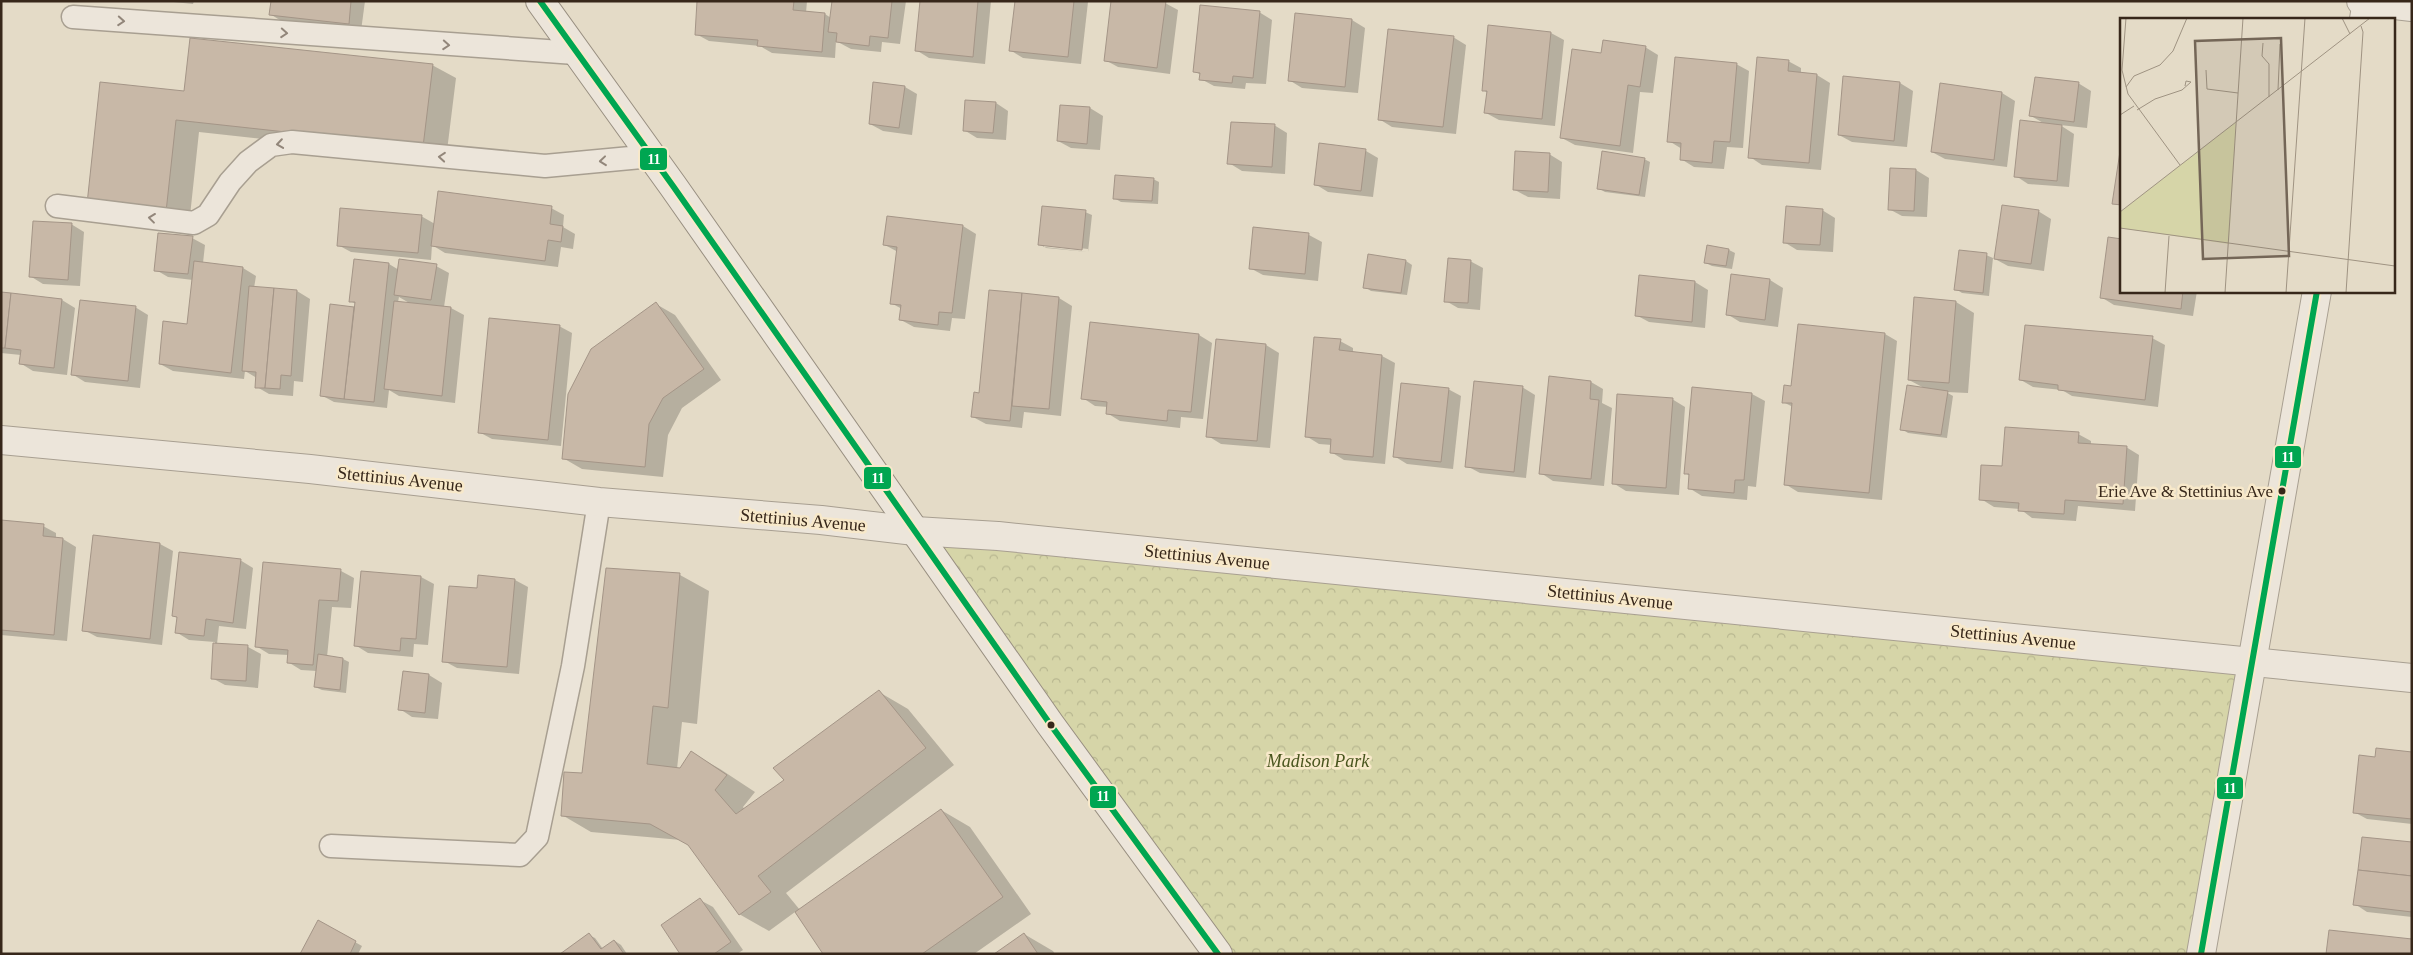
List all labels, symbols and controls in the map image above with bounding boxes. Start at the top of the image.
one-way arrow [118,15,126,26]
inset map [2120,18,2396,292]
one-way arrow [280,27,288,38]
one-way arrow [442,39,450,50]
one-way arrow [276,138,284,149]
line badge: 11 [639,147,668,171]
one-way arrow [437,151,445,162]
text: 11 [647,152,661,167]
one-way arrow [599,155,607,166]
one-way arrow [148,213,156,224]
line badge: 11 [2274,445,2302,469]
text: 11 [2281,450,2295,465]
street label: Stettinius Avenue [336,462,464,496]
line badge: 11 [863,466,892,490]
text: 11 [871,471,885,486]
place label: Erie Ave & Stettinius Ave [2098,482,2273,501]
marker: Erie Ave & Stettinius Ave [2277,486,2287,496]
street label: Stettinius Avenue [739,505,867,535]
street label: Stettinius Avenue [1143,540,1271,574]
street label: Stettinius Avenue [1546,580,1674,614]
street label: Stettinius Avenue [1949,620,2077,654]
unlabelled marker [1046,720,1056,730]
park label: Madison Park [1266,751,1370,771]
line badge: 11 [2216,776,2244,800]
text: 11 [2223,781,2237,796]
line badge: 11 [1089,785,1117,809]
text: 11 [1096,789,1110,804]

